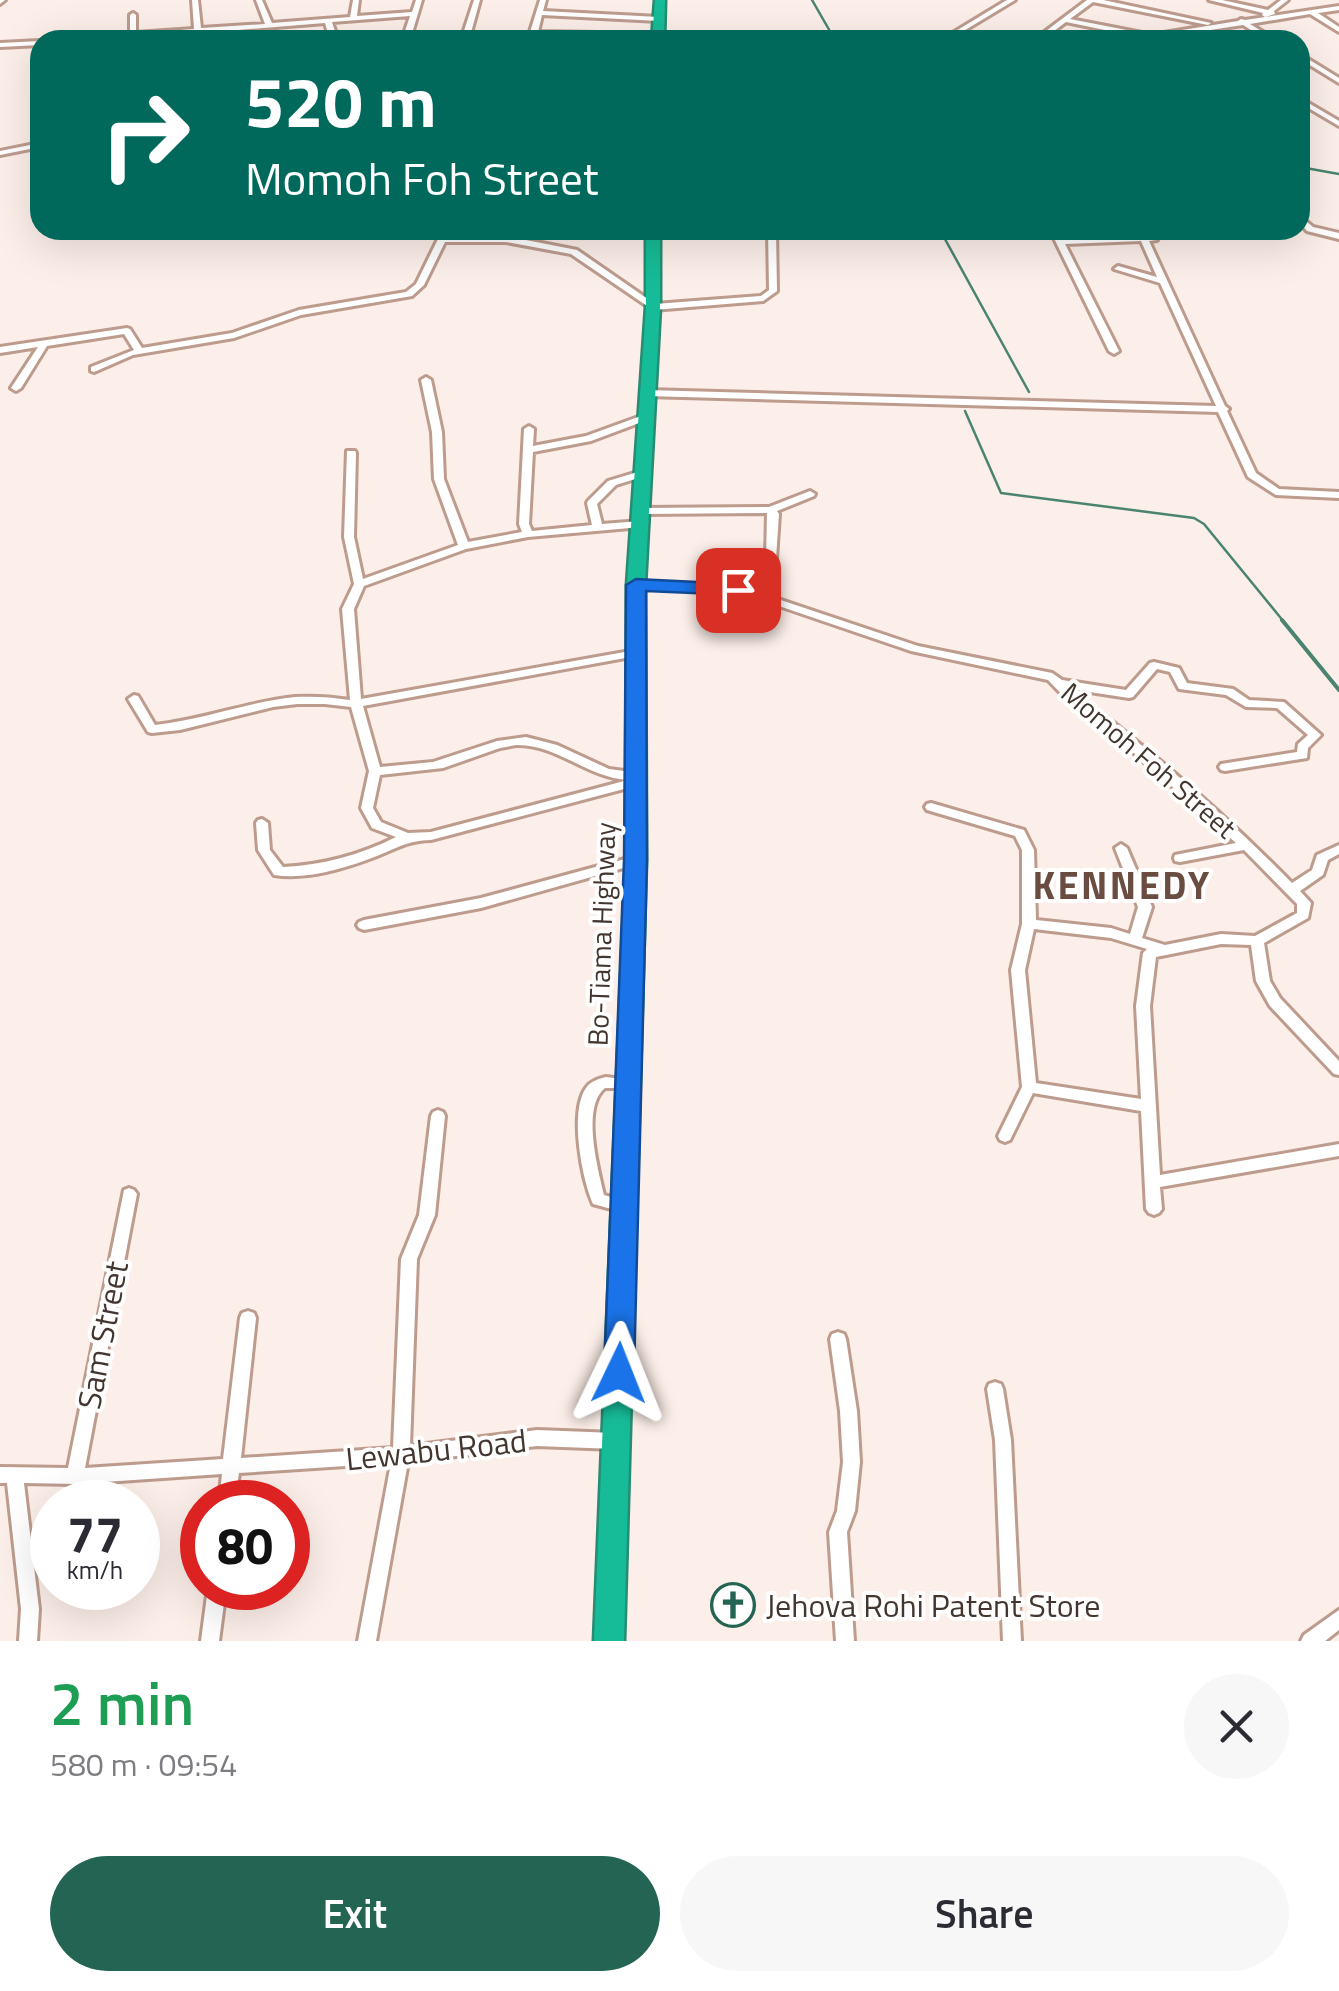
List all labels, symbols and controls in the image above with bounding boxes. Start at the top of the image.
text: 520 m [245,48,437,154]
icon: right [80,70,210,200]
text: Momoh Foh Street [245,144,598,212]
pin [696,548,781,633]
icon: arrive [711,563,766,618]
street label: Momoh Foh Street [1052,672,1246,848]
street label: Bo-Tiama Highway [576,821,626,1047]
district label: KENNEDY [1032,856,1212,914]
street label: Sam Street [64,1257,140,1413]
position arrow [567,1321,671,1425]
street label: Lewabu Road [343,1416,529,1482]
speed limit sign: 80 [180,1480,310,1610]
text: 77 [67,1495,123,1571]
text: km/h [67,1551,123,1589]
place label: Jehova Rohi Patent Store [766,1581,1101,1629]
church icon: Jehova Rohi Patent Store [710,1582,756,1628]
text: 2 min [50,1657,194,1748]
button: close [1184,1674,1289,1779]
text: 580 m · 09:54 [50,1740,237,1788]
button: Exit [50,1856,660,1971]
button: Share [680,1856,1289,1971]

